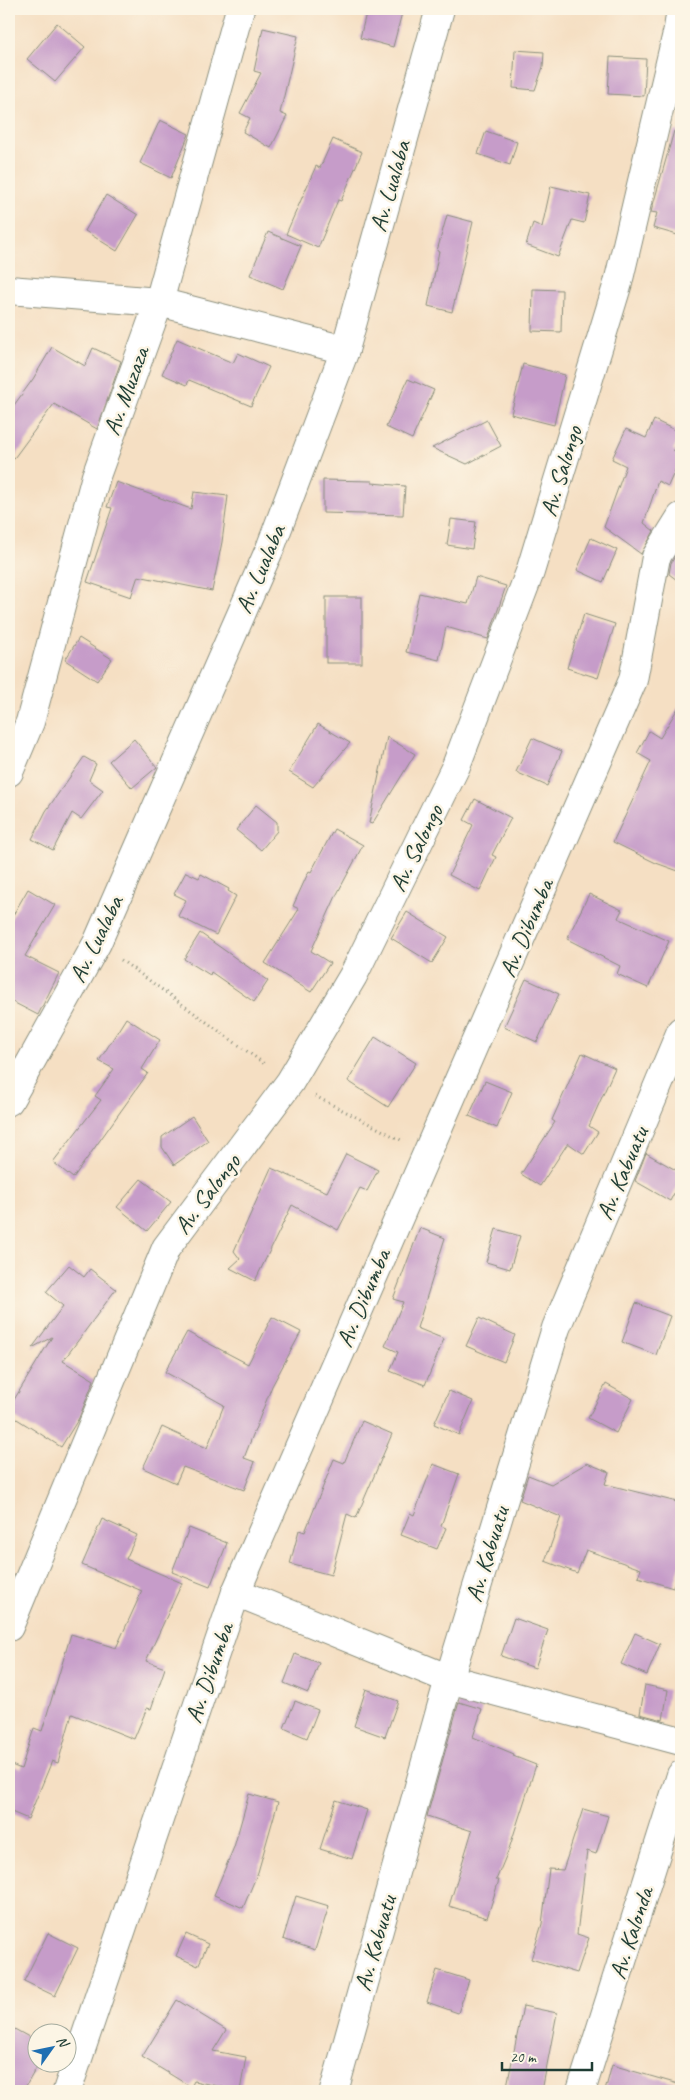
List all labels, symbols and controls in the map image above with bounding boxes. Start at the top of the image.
street label: Av. Lualaba [363,136,418,235]
street label: Av. Muzaza [96,341,157,439]
street label: Av. Salongo [533,421,589,520]
street label: Av. Lualaba [228,519,293,618]
street label: Av. Salongo [382,798,450,896]
street label: Av. Dibumba [492,873,561,981]
street label: Av. Lualaba [62,889,131,987]
street label: Av. Kabuatu [589,1120,656,1224]
street label: Av. Salongo [167,1147,248,1240]
street label: Av. Dibumba [329,1243,398,1351]
street label: Av. Kabuatu [458,1501,516,1605]
street label: Av. Dibumba [178,1617,241,1727]
street label: Av. Kalonda [602,1881,661,1983]
street label: Av. Kabuatu [347,1890,403,1994]
north arrow [28,2022,78,2072]
text: N [53,2033,73,2051]
scale bar [502,2040,592,2072]
text: 20 m [510,2048,537,2067]

